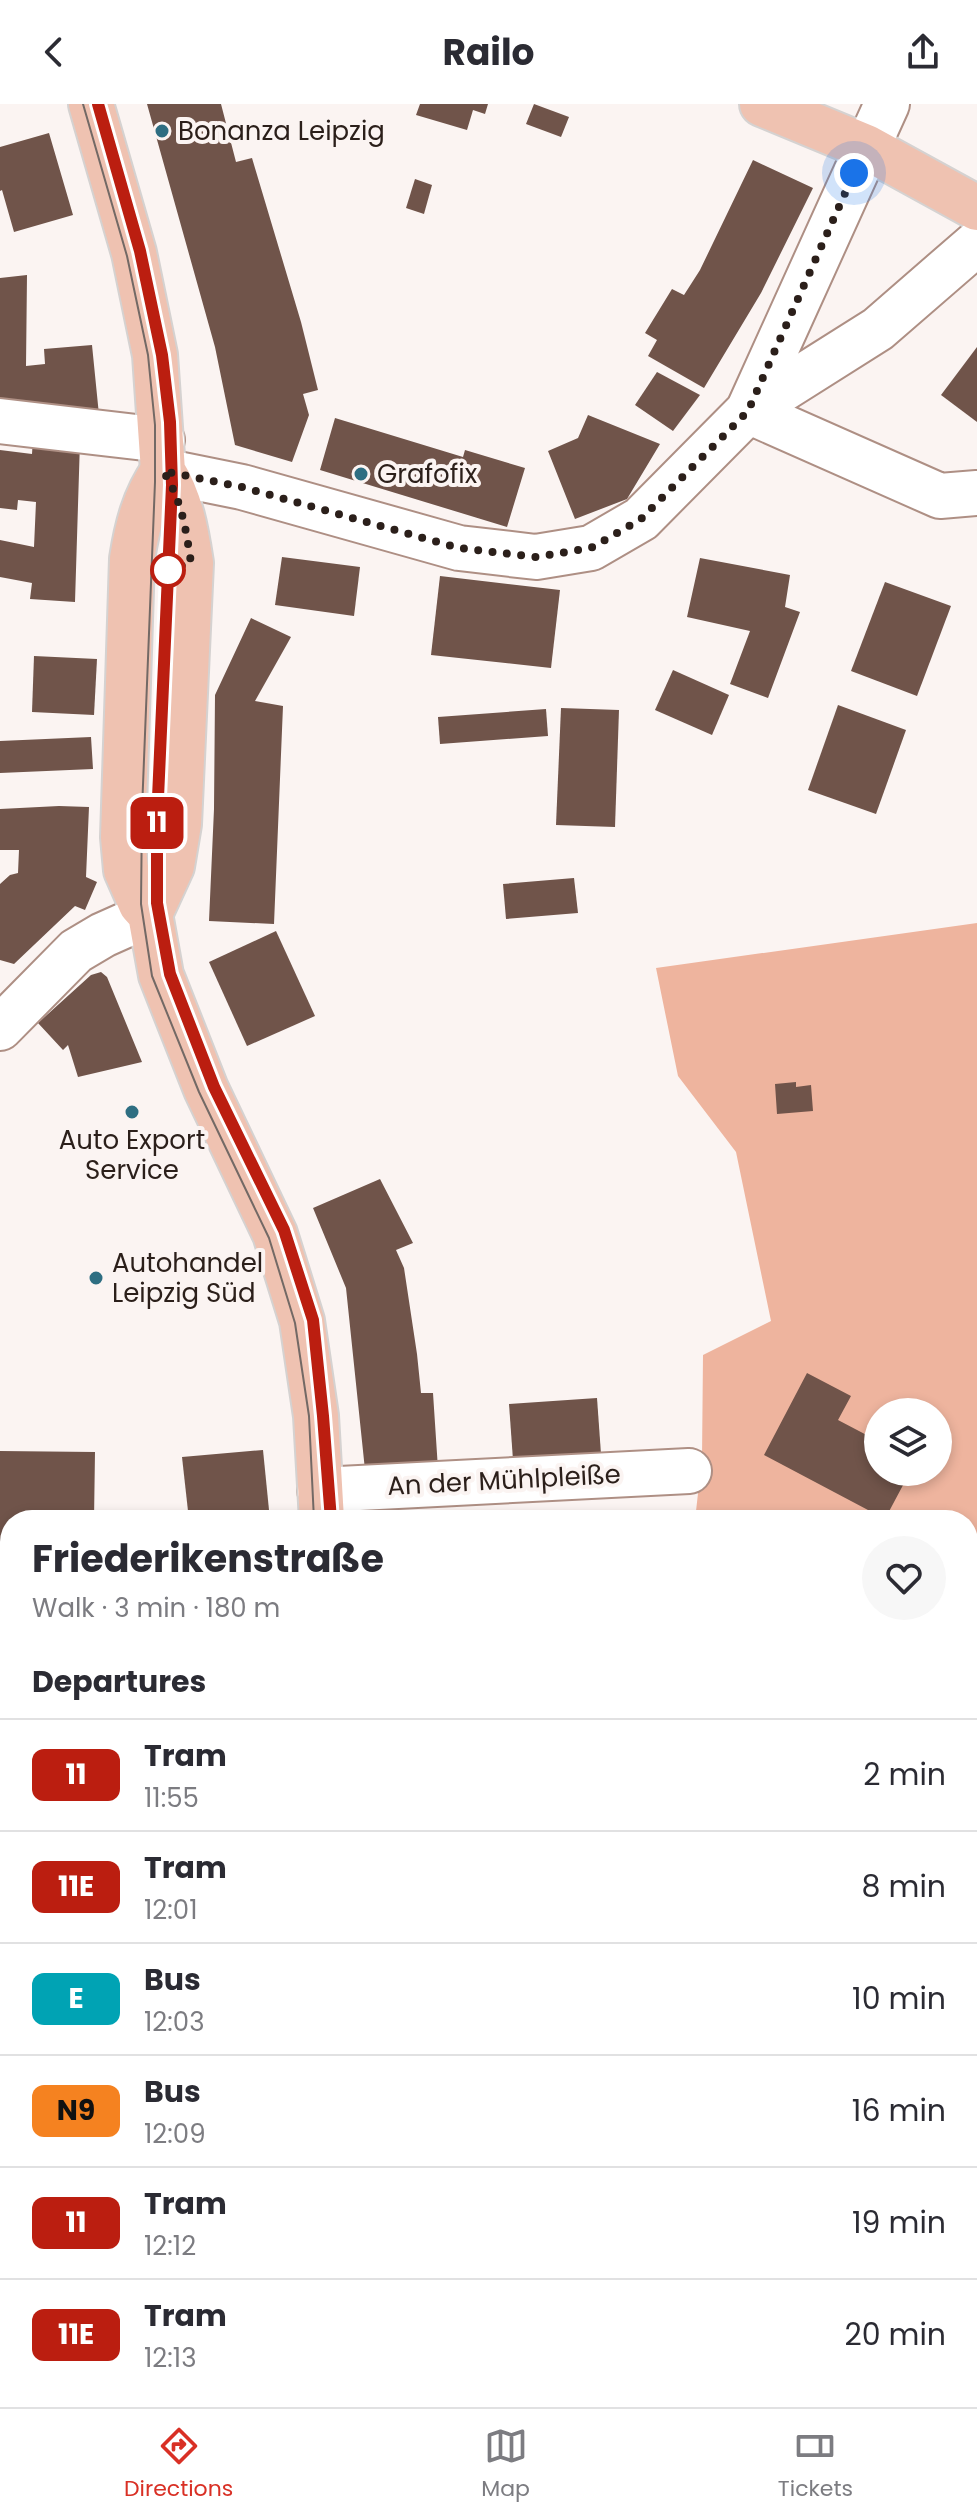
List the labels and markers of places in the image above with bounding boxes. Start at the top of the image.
place label: Bonanza Leipzig [178,113,385,149]
marker: Bonanza Leipzig [153,122,171,140]
place label: Grafofix [377,456,478,492]
marker: Grafofix [352,465,370,483]
unlabelled marker [151,553,185,587]
marker: Auto Export Service [123,1103,141,1121]
place label: Auto Export Service [59,1122,205,1188]
place label: Autohandel Leipzig Süd [112,1245,263,1311]
marker: Autohandel Leipzig Süd [87,1269,105,1287]

